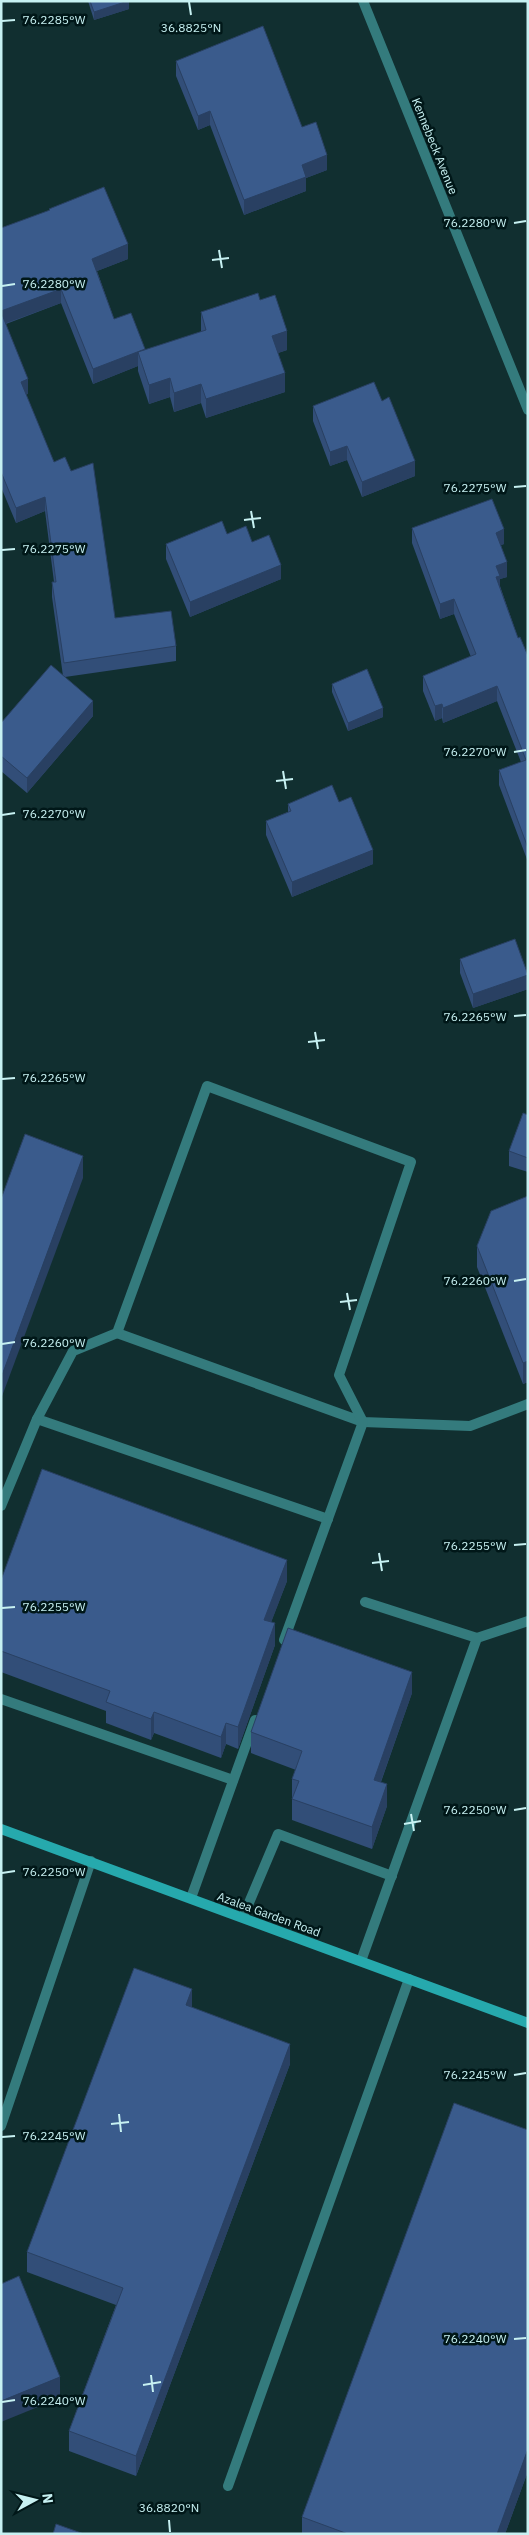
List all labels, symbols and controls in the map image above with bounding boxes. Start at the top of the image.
text: 76.2285°W [23,12,86,27]
text: 36.8825°N [161,20,221,35]
street label: Kennebeck Avenue [409,95,461,197]
text: 76.2280°W [444,215,507,230]
text: 76.2280°W [23,276,86,291]
text: 76.2275°W [444,480,507,495]
text: 76.2275°W [23,541,86,556]
text: 76.2270°W [444,744,507,759]
text: 76.2270°W [23,806,86,821]
text: 76.2265°W [444,1009,507,1024]
text: 76.2265°W [23,1070,86,1085]
text: 76.2260°W [444,1273,507,1288]
text: 76.2260°W [23,1335,86,1350]
text: 76.2255°W [444,1538,507,1553]
text: 76.2255°W [23,1599,86,1614]
text: 76.2250°W [444,1802,507,1817]
text: 76.2250°W [23,1864,86,1879]
street label: Azalea Garden Road [215,1888,323,1940]
text: 76.2245°W [444,2067,507,2082]
text: 76.2245°W [23,2128,86,2143]
text: 76.2240°W [444,2331,507,2346]
text: 76.2240°W [23,2393,86,2408]
north arrow [10,2475,60,2525]
text: N [38,2492,57,2505]
text: 36.8820°N [139,2500,199,2515]

